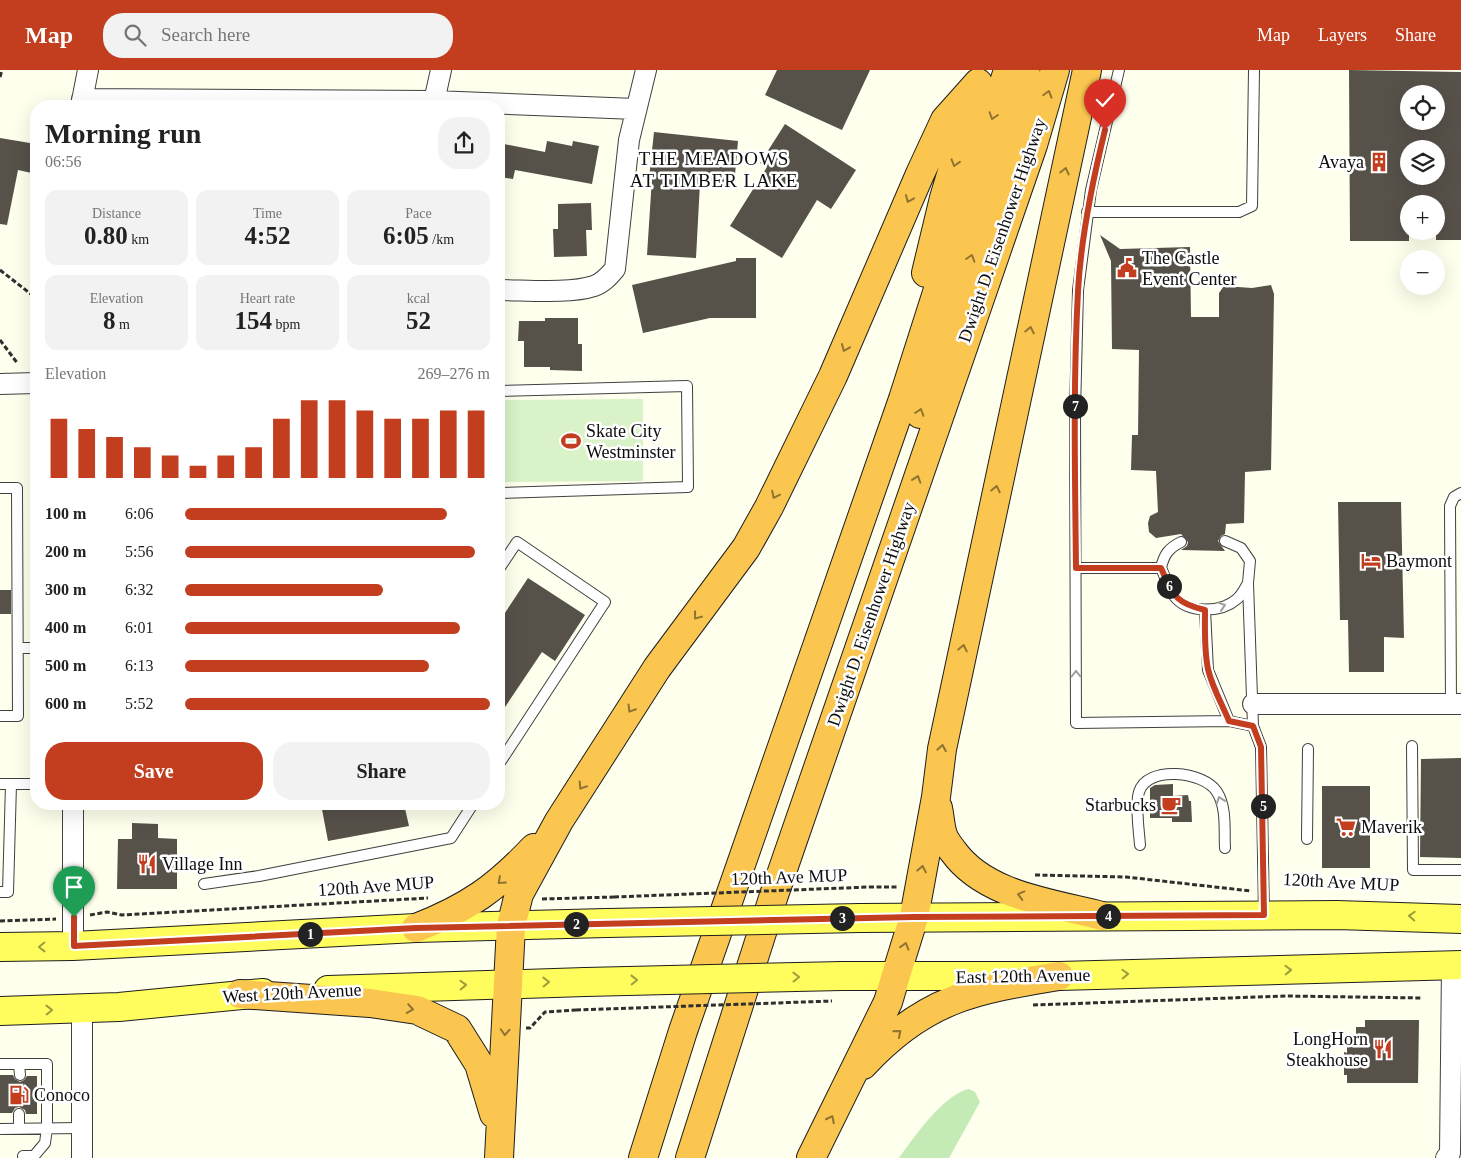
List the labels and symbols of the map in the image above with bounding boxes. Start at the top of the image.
pin [1084,79,1126,130]
one-way arrow [1043,90,1053,98]
one-way arrow [989,112,999,120]
street label: Dwight D. Eisenhower Highway [954,115,1050,345]
district label: THE MEADOWS AT TIMBER LAKE [630,148,798,191]
building icon: Avaya [1368,151,1390,173]
place label: Avaya [1318,152,1364,172]
one-way arrow [950,159,960,167]
one-way arrow [1059,167,1070,176]
one-way arrow [905,194,916,203]
place label: The Castle Event Center [1142,248,1236,289]
one-way arrow [966,254,976,263]
public building icon: The Castle Event Center [1116,257,1138,279]
one-way arrow [1024,326,1035,335]
one-way arrow [841,343,851,352]
pin: 7 [1062,394,1088,418]
one-way arrow [915,408,925,417]
place label: Skate City Westminster [586,421,676,462]
sports icon: Skate City Westminster [560,430,582,452]
one-way arrow [911,476,921,484]
one-way arrow [991,485,1001,493]
one-way arrow [771,489,781,498]
street label: Dwight D. Eisenhower Highway [823,499,919,729]
hotel icon: Baymont [1360,550,1382,572]
place label: Baymont [1386,551,1452,571]
pin: 6 [1156,574,1182,598]
one-way arrow [1217,602,1226,612]
one-way arrow [694,610,703,620]
one-way arrow [957,644,968,652]
one-way arrow [1071,670,1081,678]
one-way arrow [628,704,638,713]
one-way arrow [937,744,947,753]
one-way arrow [579,780,588,790]
cafe icon: Starbucks [1160,794,1182,816]
pin: 5 [1250,794,1276,818]
place label: Starbucks [1085,795,1156,815]
one-way arrow [1216,796,1226,805]
supermarket icon: Maverik [1335,816,1357,838]
place label: Maverik [1361,817,1422,837]
restaurant icon: Village Inn [136,853,158,875]
place label: Village Inn [162,854,242,874]
one-way arrow [917,864,927,873]
street label: 120th Ave MUP [730,865,848,889]
pin [53,866,95,917]
street label: 120th Ave MUP [1282,869,1400,895]
street label: 120th Ave MUP [317,872,435,900]
one-way arrow [497,875,506,884]
one-way arrow [1018,890,1026,900]
pin: 4 [1096,904,1120,928]
pin: 3 [830,906,854,930]
one-way arrow [1408,911,1416,922]
pin: 2 [564,912,588,936]
pin: 1 [298,922,322,946]
one-way arrow [38,942,46,952]
one-way arrow [900,942,910,950]
street label: East 120th Avenue [956,965,1090,987]
one-way arrow [1284,965,1292,975]
one-way arrow [1122,969,1130,980]
one-way arrow [793,972,801,982]
one-way arrow [630,975,638,986]
one-way arrow [543,977,551,988]
street label: West 120th Avenue [222,979,362,1007]
one-way arrow [460,980,467,990]
one-way arrow [407,1003,415,1014]
one-way arrow [45,1004,53,1015]
one-way arrow [500,1028,511,1036]
place label: LongHorn Steakhouse [1286,1029,1368,1070]
one-way arrow [893,1030,902,1039]
restaurant icon: LongHorn Steakhouse [1372,1038,1394,1060]
fuel station icon: Conoco [8,1084,30,1106]
place label: Conoco [34,1085,90,1105]
one-way arrow [825,1115,835,1124]

